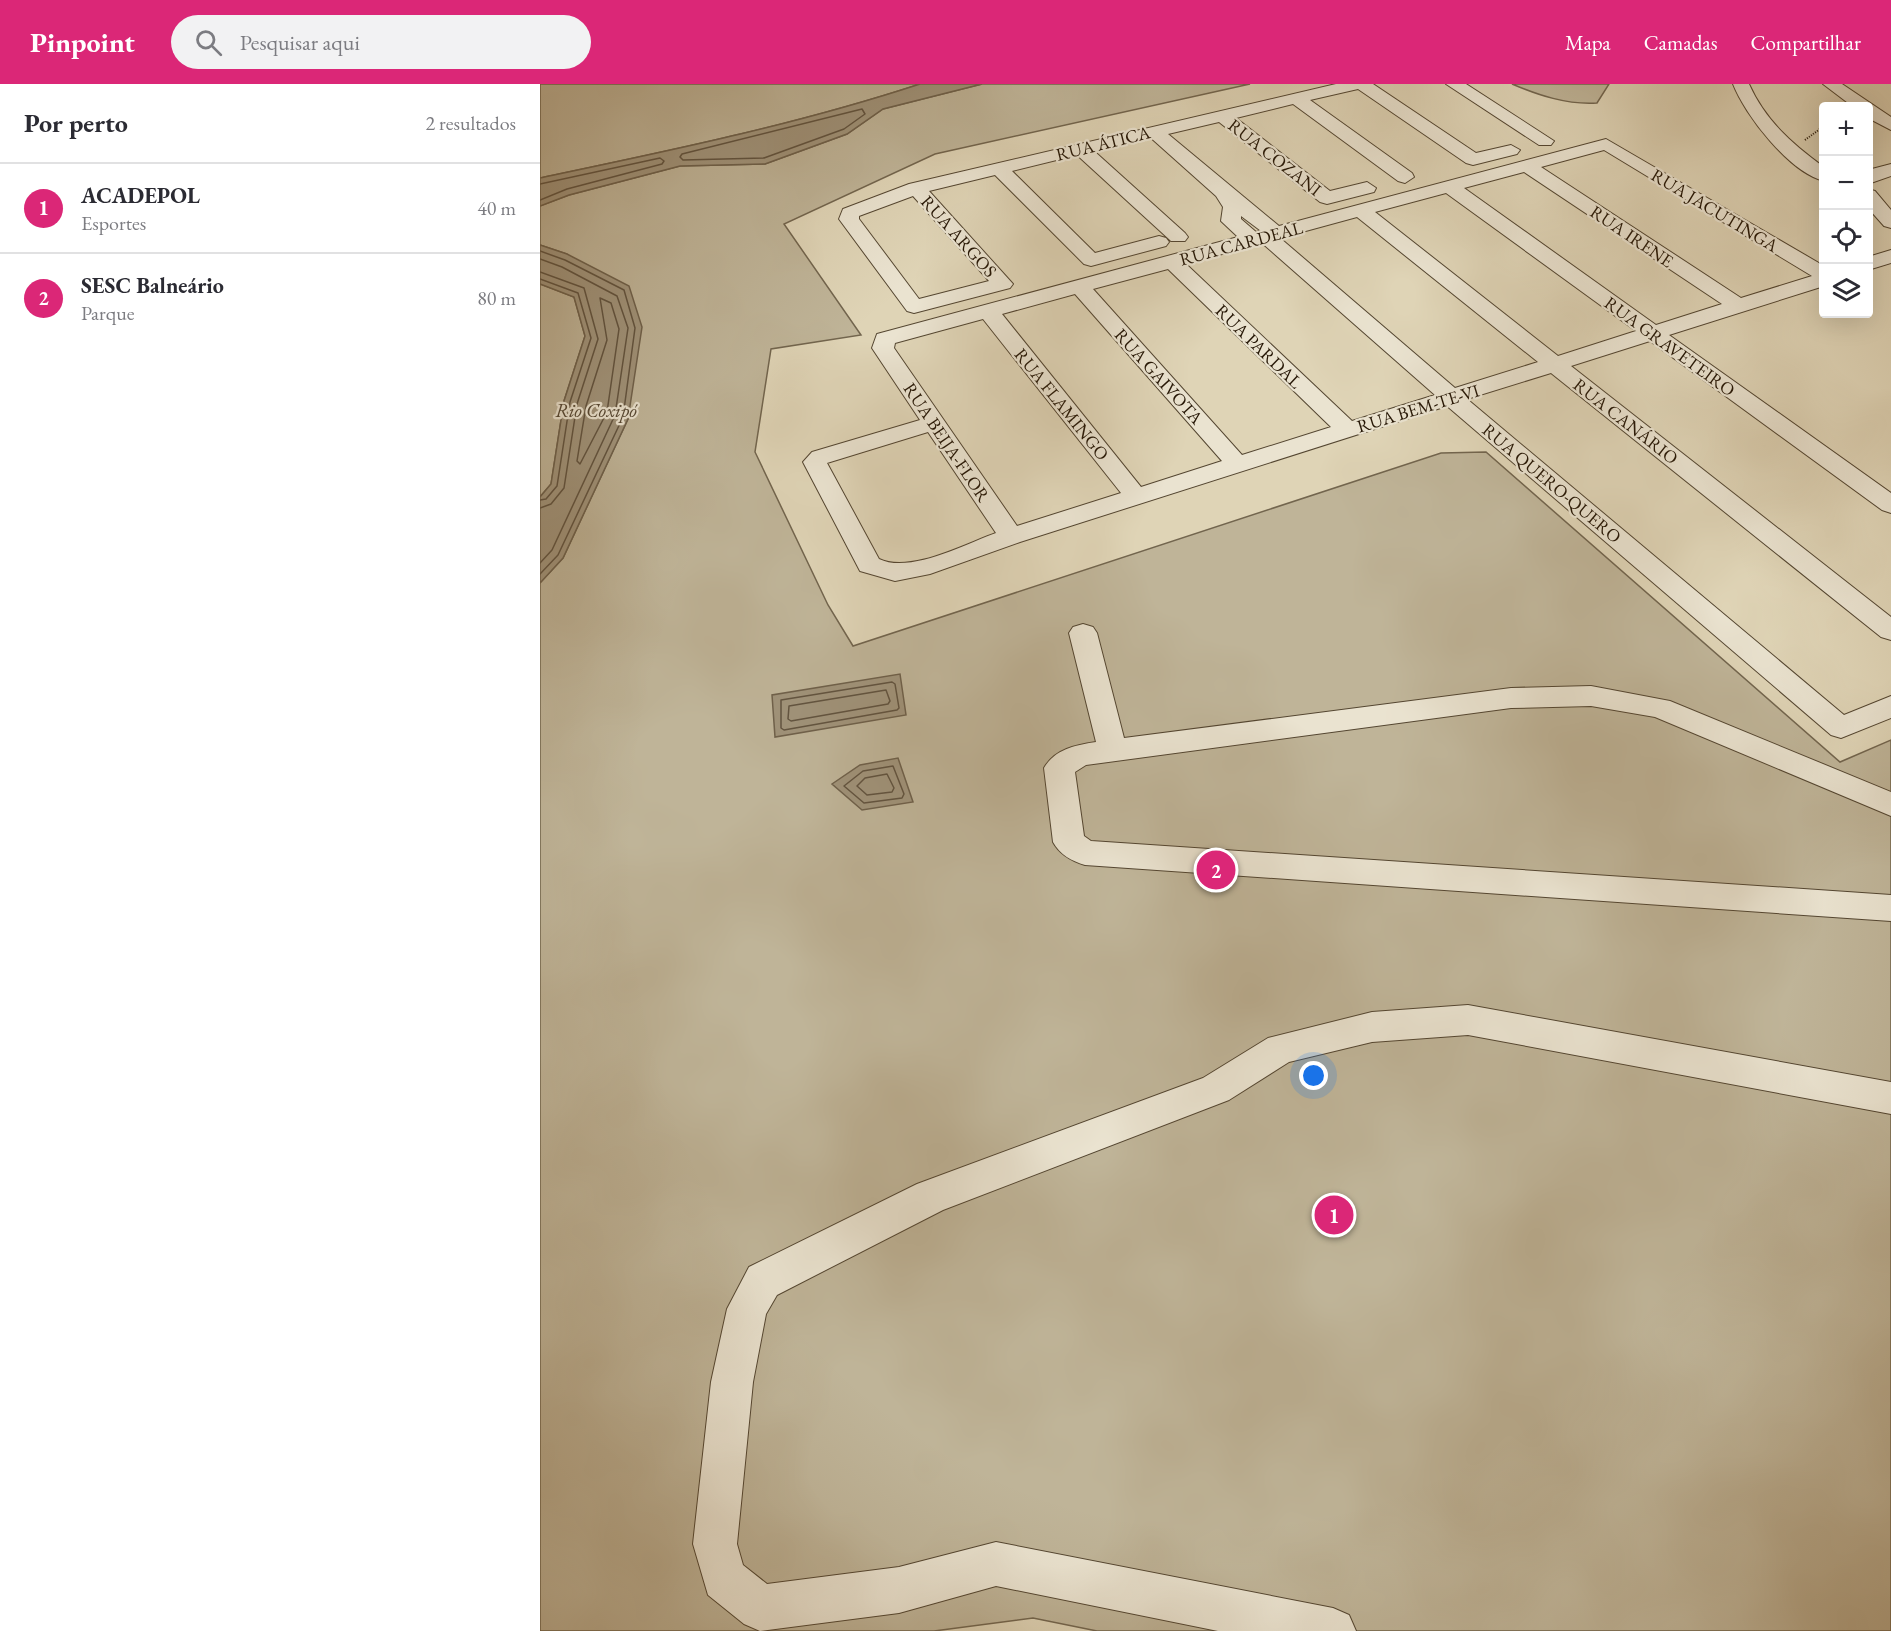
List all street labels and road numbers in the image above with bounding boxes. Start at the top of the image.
street label: RUA COZANI [1224,113,1326,201]
street label: RUA ÁTICA [1053,120,1153,166]
street label: RUA JACUTINGA [1647,163,1783,257]
street label: RUA ARGOS [916,190,1002,282]
street label: RUA IRENE [1586,200,1678,272]
street label: RUA CARDEAL [1177,215,1306,271]
street label: RUA GRAVETEIRO [1600,291,1740,401]
street label: RUA PARDAL [1211,299,1308,393]
street label: RUA GAIVOTA [1110,323,1209,429]
street label: RUA FLAMINGO [1010,343,1114,465]
street label: RUA CANÁRIO [1569,373,1683,469]
street label: RUA BEIJA-FLOR [899,378,995,506]
street label: RUA BEM-TE-VI [1354,378,1482,438]
street label: RUA QUERO-QUERO [1478,418,1626,548]

